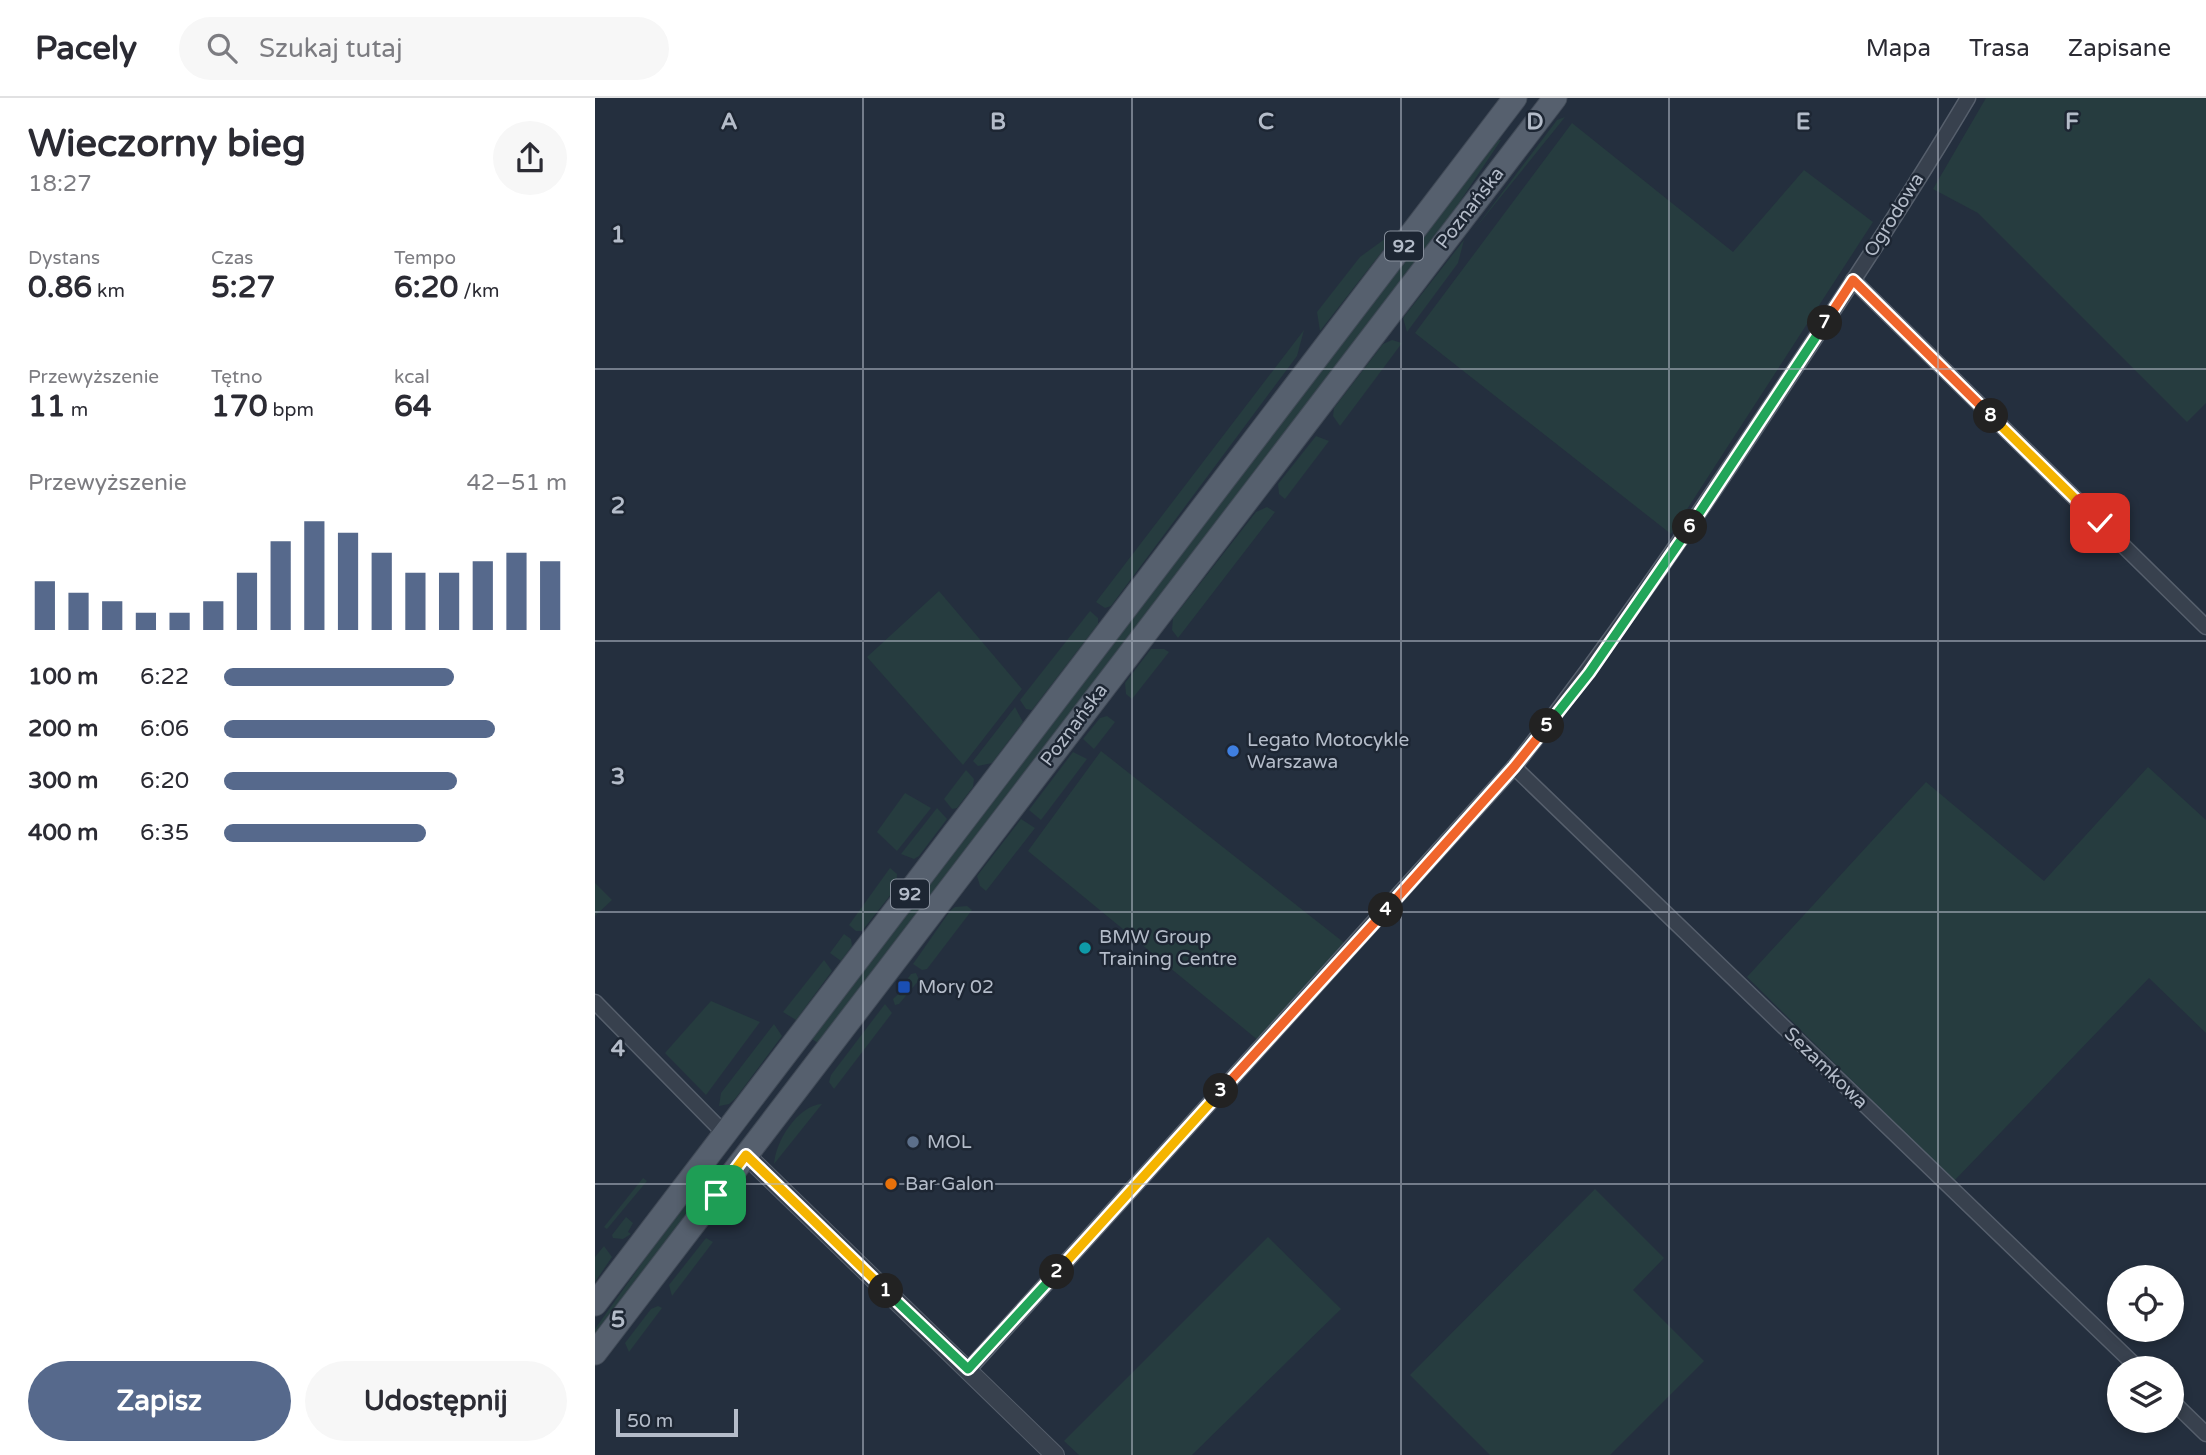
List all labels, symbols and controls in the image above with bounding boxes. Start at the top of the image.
search box [179,17,669,80]
text: Pacely [35,29,137,68]
icon: search [203,29,241,67]
text: Szukaj tutaj [259,33,403,64]
text: Mapa [1866,34,1931,63]
text: Trasa [1969,34,2030,63]
text: Zapisane [2068,34,2171,63]
text: A [720,108,738,136]
text: B [990,108,1006,136]
text: C [1258,108,1274,136]
text: D [1526,108,1544,136]
text: E [1796,108,1810,136]
text: F [2065,108,2079,136]
text: Wieczorny bieg [28,121,306,167]
button: share [493,121,567,195]
street label: Poznańska [1431,163,1509,253]
street label: Ogrodowa [1860,169,1928,261]
text: 18:27 [28,170,92,198]
text: 1 [611,221,625,249]
road number: 92 [1385,232,1423,260]
text: Dystans [28,247,100,269]
text: Czas [211,247,253,269]
text: Tempo [394,247,456,269]
text: 0.86 [28,269,92,306]
text: 5:27 [211,269,275,306]
text: 6:20 [394,269,458,306]
text: km [92,280,125,302]
text: /km [458,280,499,302]
pin: 7 [1807,306,1843,341]
text: 7 [1819,311,1830,333]
text: Przewyższenie [28,366,159,388]
text: Tętno [211,366,263,388]
text: kcal [394,366,430,388]
text: 11 [28,388,66,425]
text: 170 [211,388,268,425]
text: 64 [394,388,432,425]
pin: 8 [1973,398,2009,434]
text: m [66,399,88,421]
text: bpm [268,399,314,421]
text: 8 [1985,404,1996,426]
text: Przewyższenie [28,469,187,497]
text: 42–51 m [466,469,567,497]
text: 2 [611,492,625,520]
pin [2070,493,2130,553]
icon: check [2081,504,2119,542]
pin: 6 [1673,510,1707,544]
text: 6 [1684,515,1695,537]
text: 100 m [28,663,98,691]
text: 6:22 [140,663,189,691]
street label: Poznańska [1036,680,1112,770]
pin: 5 [1529,708,1565,744]
text: 5 [1541,714,1552,736]
text: 200 m [28,715,98,743]
text: 6:06 [140,715,189,743]
place label: Legato Motocykle Warszawa [1247,729,1409,773]
marker: Legato Motocykle Warszawa [1225,743,1241,759]
text: 3 [611,763,625,791]
text: 300 m [28,767,98,795]
text: 6:20 [140,767,189,795]
text: 400 m [28,819,98,847]
text: 6:35 [140,819,189,847]
road number: 92 [891,880,929,908]
pin: 4 [1369,892,1403,928]
text: 4 [1380,898,1391,920]
place label: BMW Group Training Centre [1099,926,1237,970]
marker: BMW Group Training Centre [1077,940,1093,956]
place label: Mory 02 [918,976,994,998]
marker: Mory 02 [896,979,912,995]
street label: Sezamkowa [1780,1023,1872,1113]
text: 4 [611,1035,626,1063]
pin: 3 [1203,1074,1239,1108]
text: 3 [1215,1079,1226,1101]
place label: MOL [927,1131,972,1153]
marker: MOL [905,1134,921,1150]
pin [686,1165,746,1225]
place label: Bar Galon [905,1173,994,1195]
icon: arrive [697,1176,735,1214]
marker: Bar Galon [883,1176,899,1192]
pin: 2 [1039,1254,1075,1290]
text: 2 [1051,1260,1062,1282]
map controls [2107,1265,2184,1433]
button: locate [2107,1265,2184,1342]
pin: 1 [869,1274,903,1308]
text: 1 [880,1279,891,1301]
text: 5 [611,1306,625,1334]
button: layers [2107,1356,2184,1433]
button: Zapisz [28,1361,291,1441]
button: Udostępnij [305,1361,567,1441]
scale bar [616,1406,739,1438]
text: 50 m [627,1410,673,1432]

